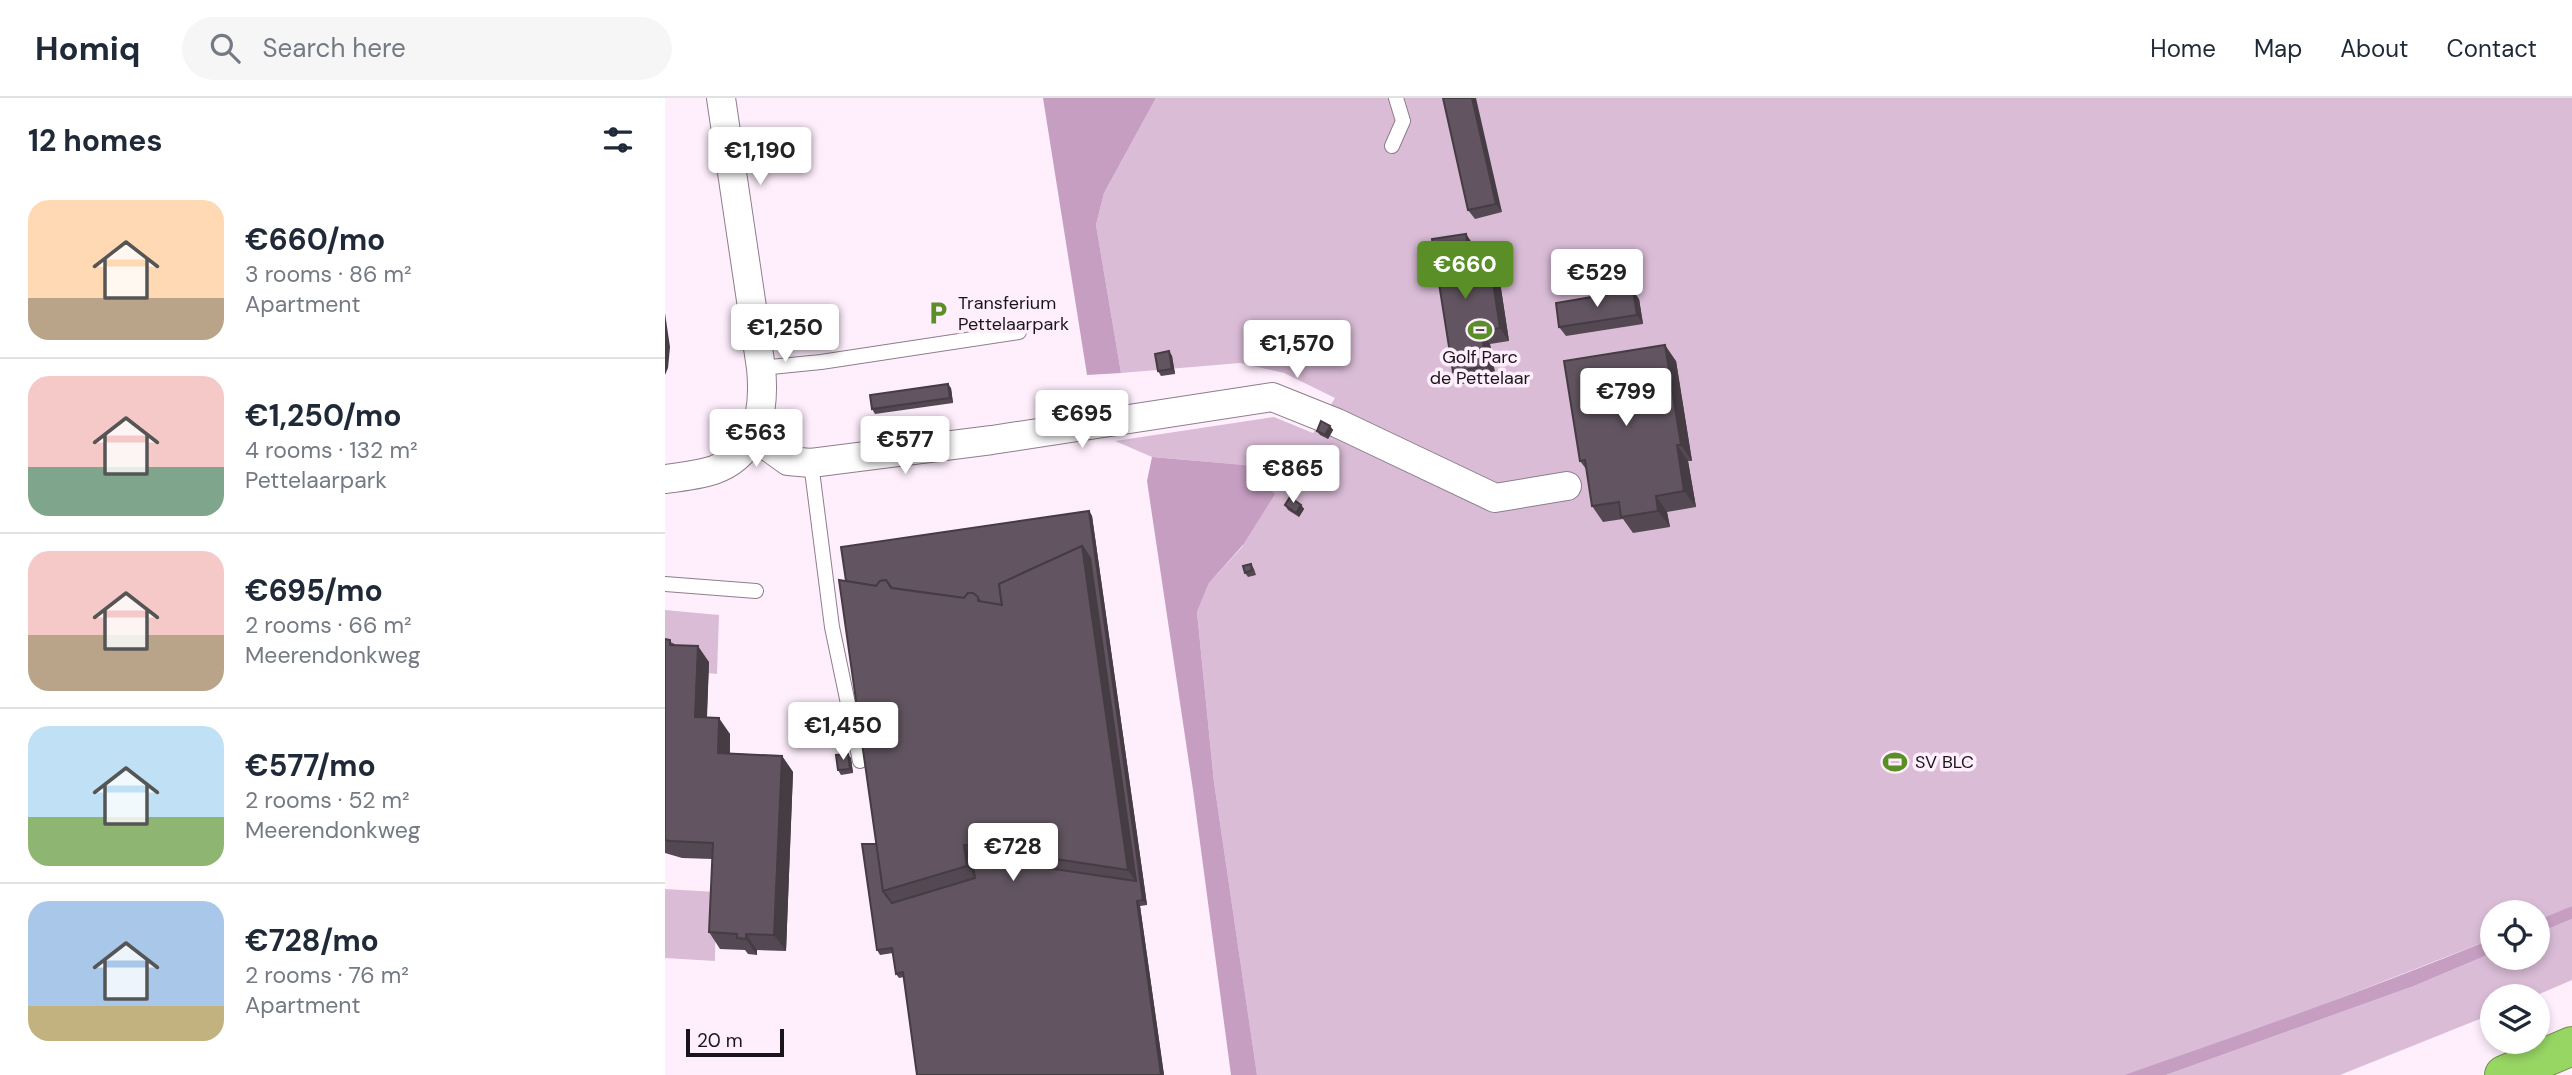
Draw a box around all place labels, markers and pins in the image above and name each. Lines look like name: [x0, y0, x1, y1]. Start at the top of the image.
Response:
pin: €1,190: [703, 127, 817, 187]
pin: €660: [1424, 242, 1506, 301]
pin: €529: [1556, 250, 1638, 309]
place label: Transferium Pettelaarpark: [958, 291, 1069, 336]
parking icon: Transferium Pettelaarpark: [924, 299, 952, 327]
pin: €1,250: [728, 304, 842, 364]
sports icon: Golf Parc de Pettelaar: [1466, 316, 1494, 344]
pin: €1,570: [1240, 320, 1354, 380]
place label: Golf Parc de Pettelaar: [1430, 345, 1531, 390]
pin: €799: [1585, 368, 1667, 428]
pin: €695: [1041, 390, 1123, 450]
pin: €563: [715, 410, 797, 469]
pin: €577: [864, 416, 946, 476]
pin: €865: [1252, 446, 1334, 505]
pin: €1,450: [786, 702, 900, 762]
sports icon: SV BLC: [1881, 748, 1909, 776]
place label: SV BLC: [1915, 750, 1974, 774]
pin: €728: [972, 824, 1054, 883]

